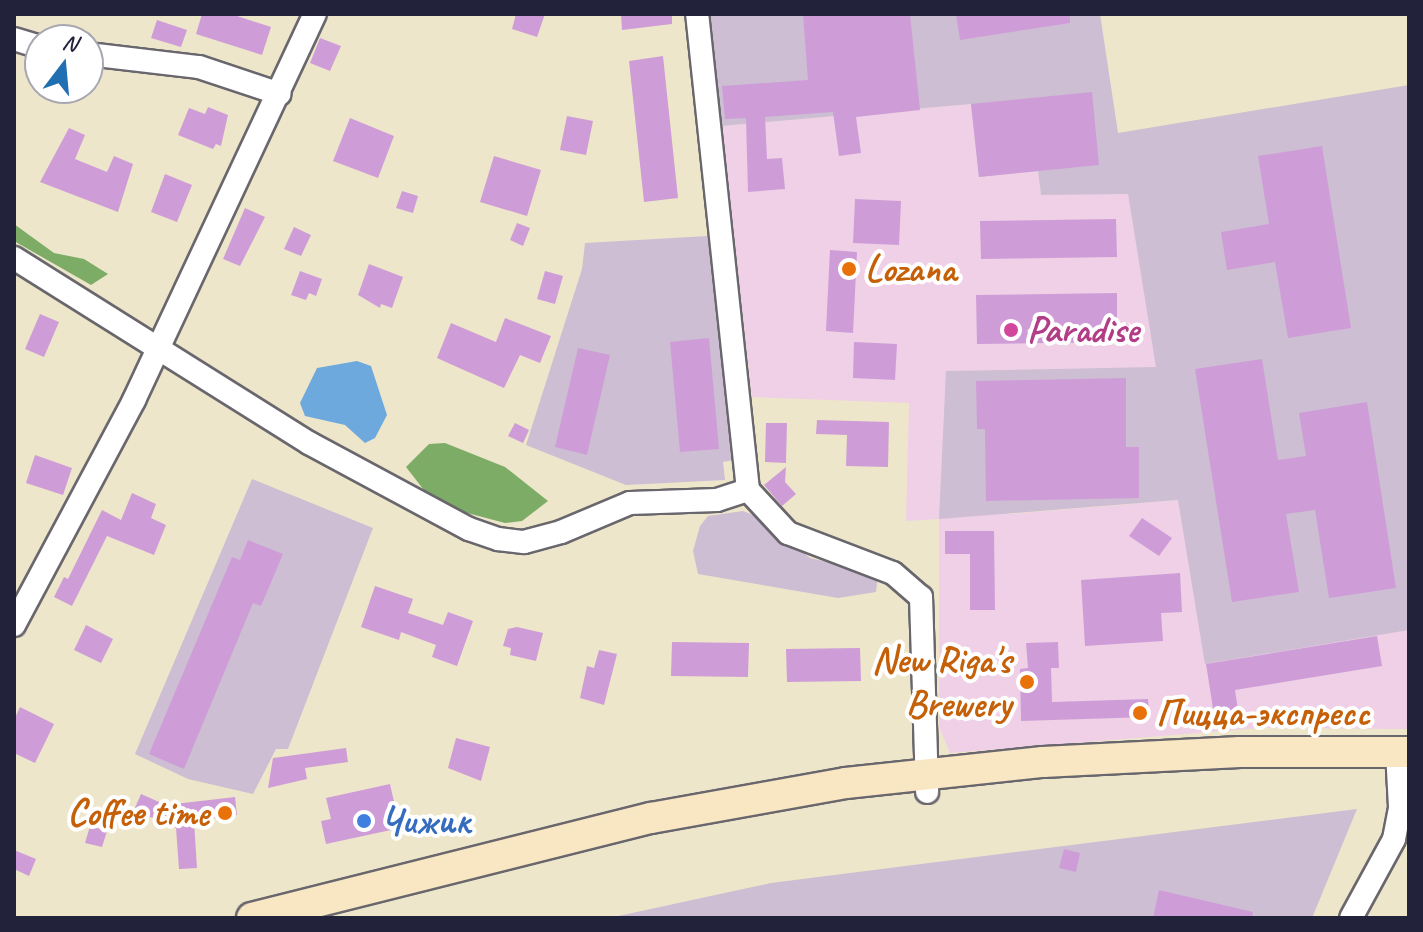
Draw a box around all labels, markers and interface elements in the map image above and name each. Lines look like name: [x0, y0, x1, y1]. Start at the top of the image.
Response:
north arrow: [24, 24, 104, 104]
text: N: [60, 28, 80, 58]
place label: Lozana: [865, 246, 956, 292]
marker: Lozana: [840, 260, 858, 278]
place label: Paradise: [1027, 307, 1138, 353]
marker: Paradise: [1002, 321, 1020, 339]
place label: New Riga's Brewery: [870, 637, 1011, 726]
marker: New Riga's Brewery: [1018, 673, 1036, 691]
place label: Пицца-экспресс: [1156, 690, 1370, 736]
marker: Пицца-экспресс: [1131, 704, 1149, 722]
place label: Coffee time: [67, 790, 209, 836]
place label: Чижик: [380, 798, 470, 844]
marker: Coffee time: [216, 804, 234, 822]
marker: Чижик: [355, 812, 373, 830]

